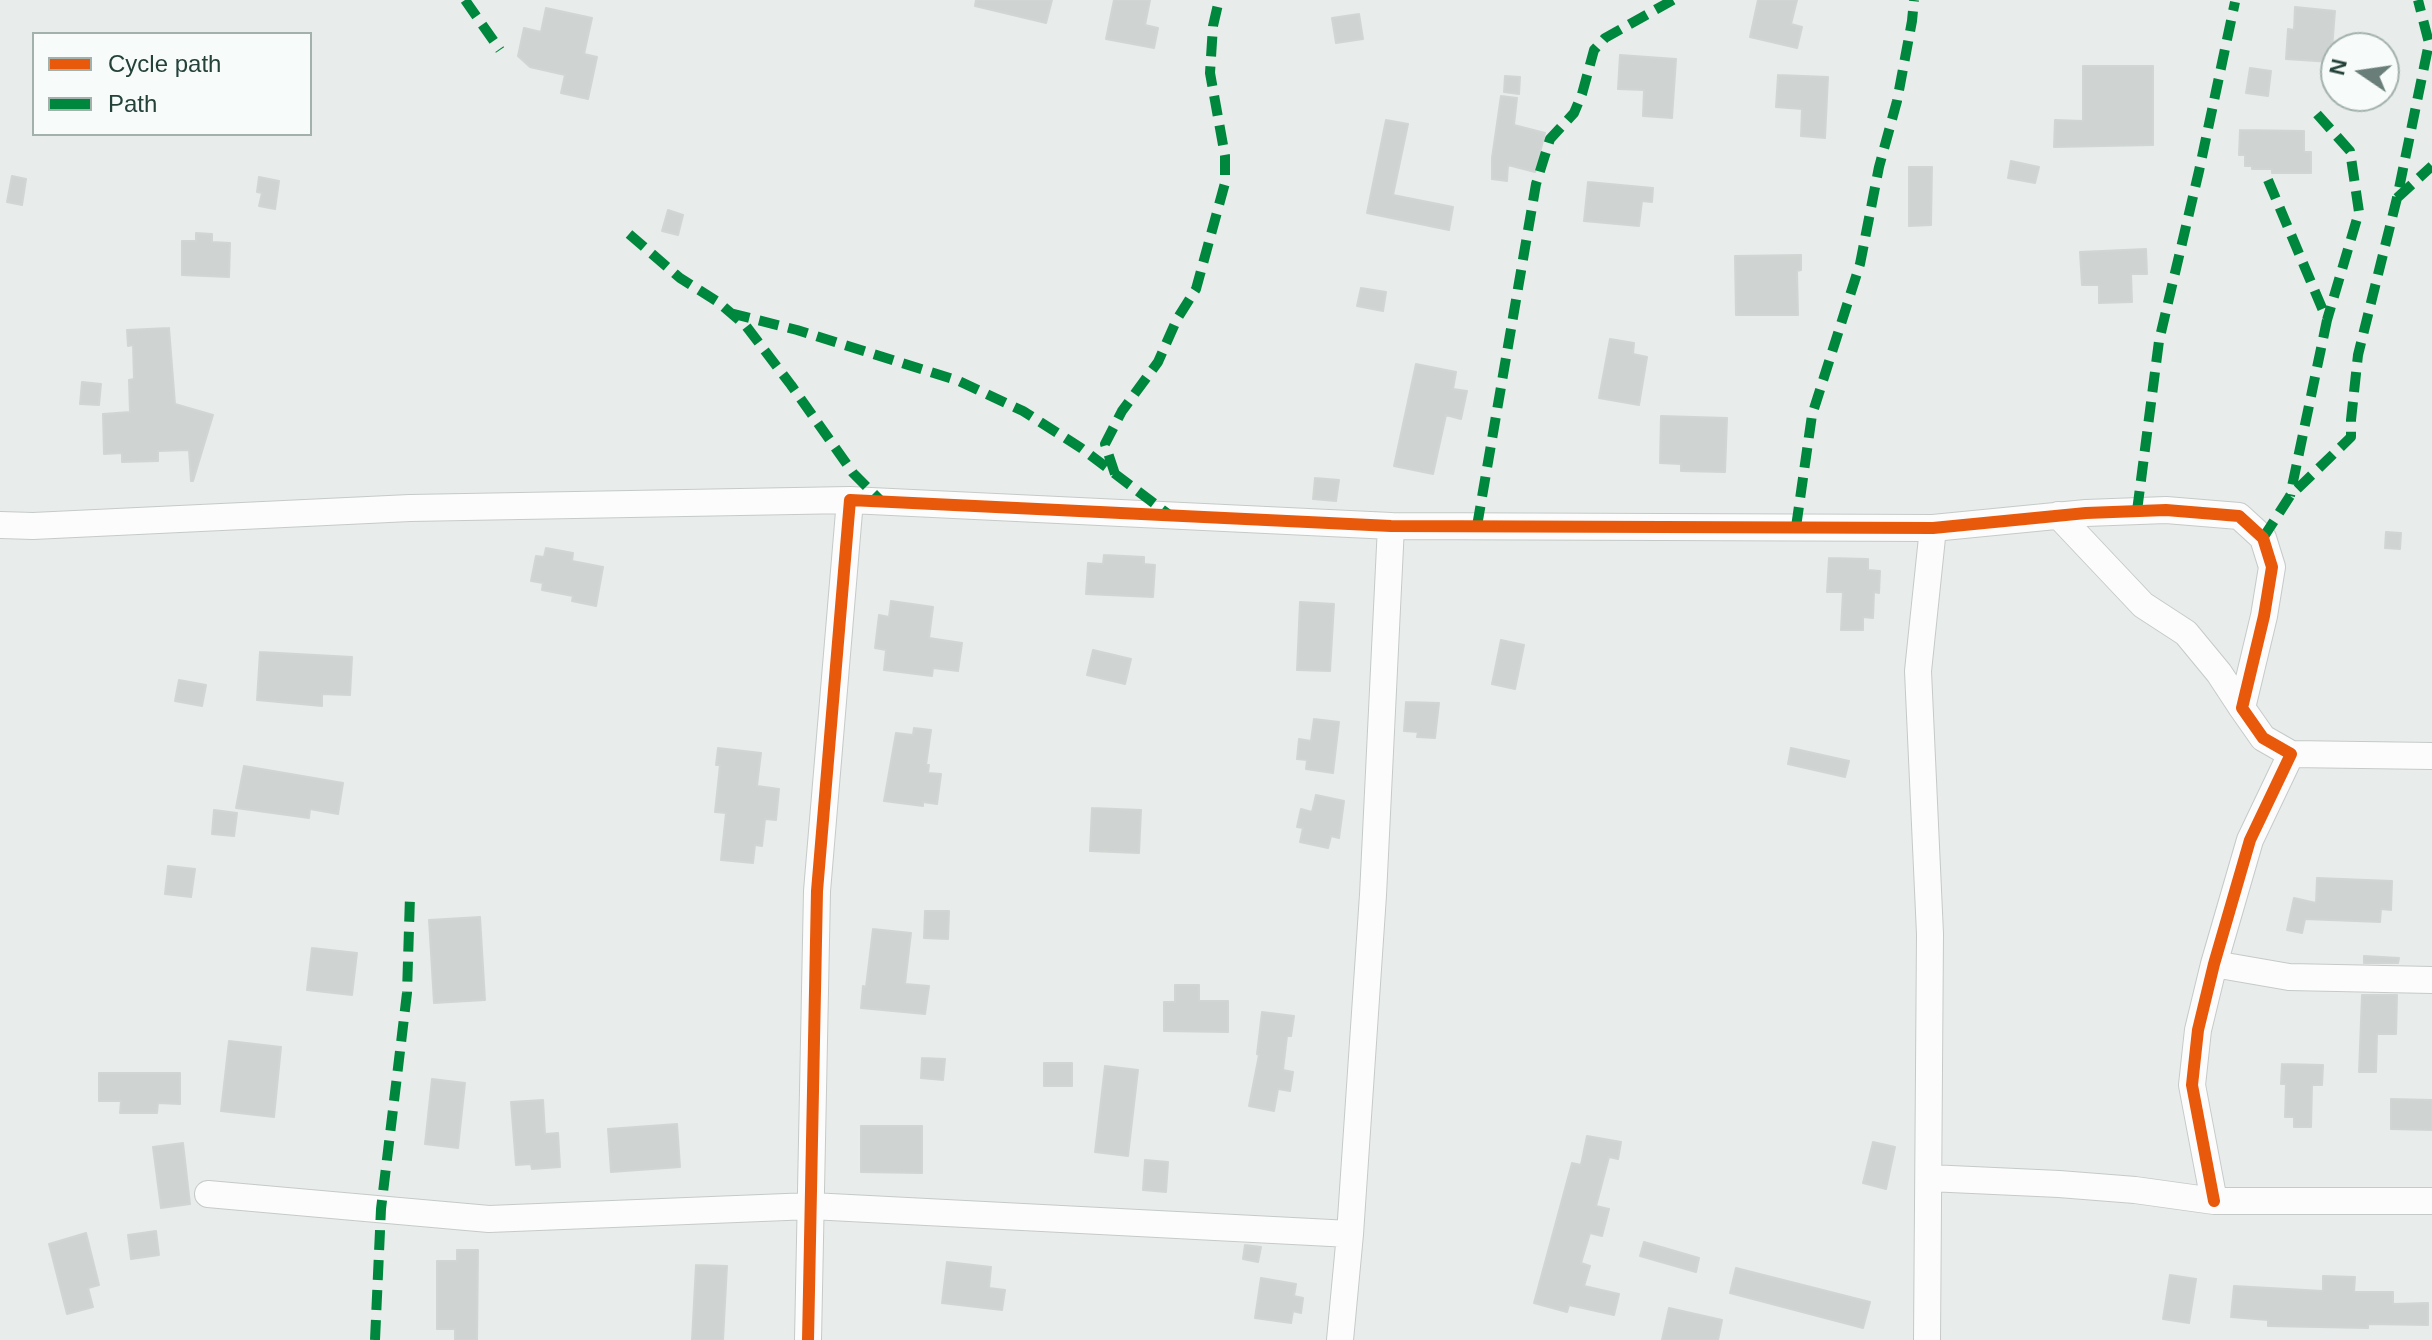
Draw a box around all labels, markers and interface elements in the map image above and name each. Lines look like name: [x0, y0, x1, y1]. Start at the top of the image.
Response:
legend: [32, 32, 312, 136]
north arrow: [2320, 32, 2400, 112]
text: Cycle path: [108, 50, 221, 77]
text: N: [2324, 56, 2352, 77]
text: Path: [108, 90, 157, 117]

